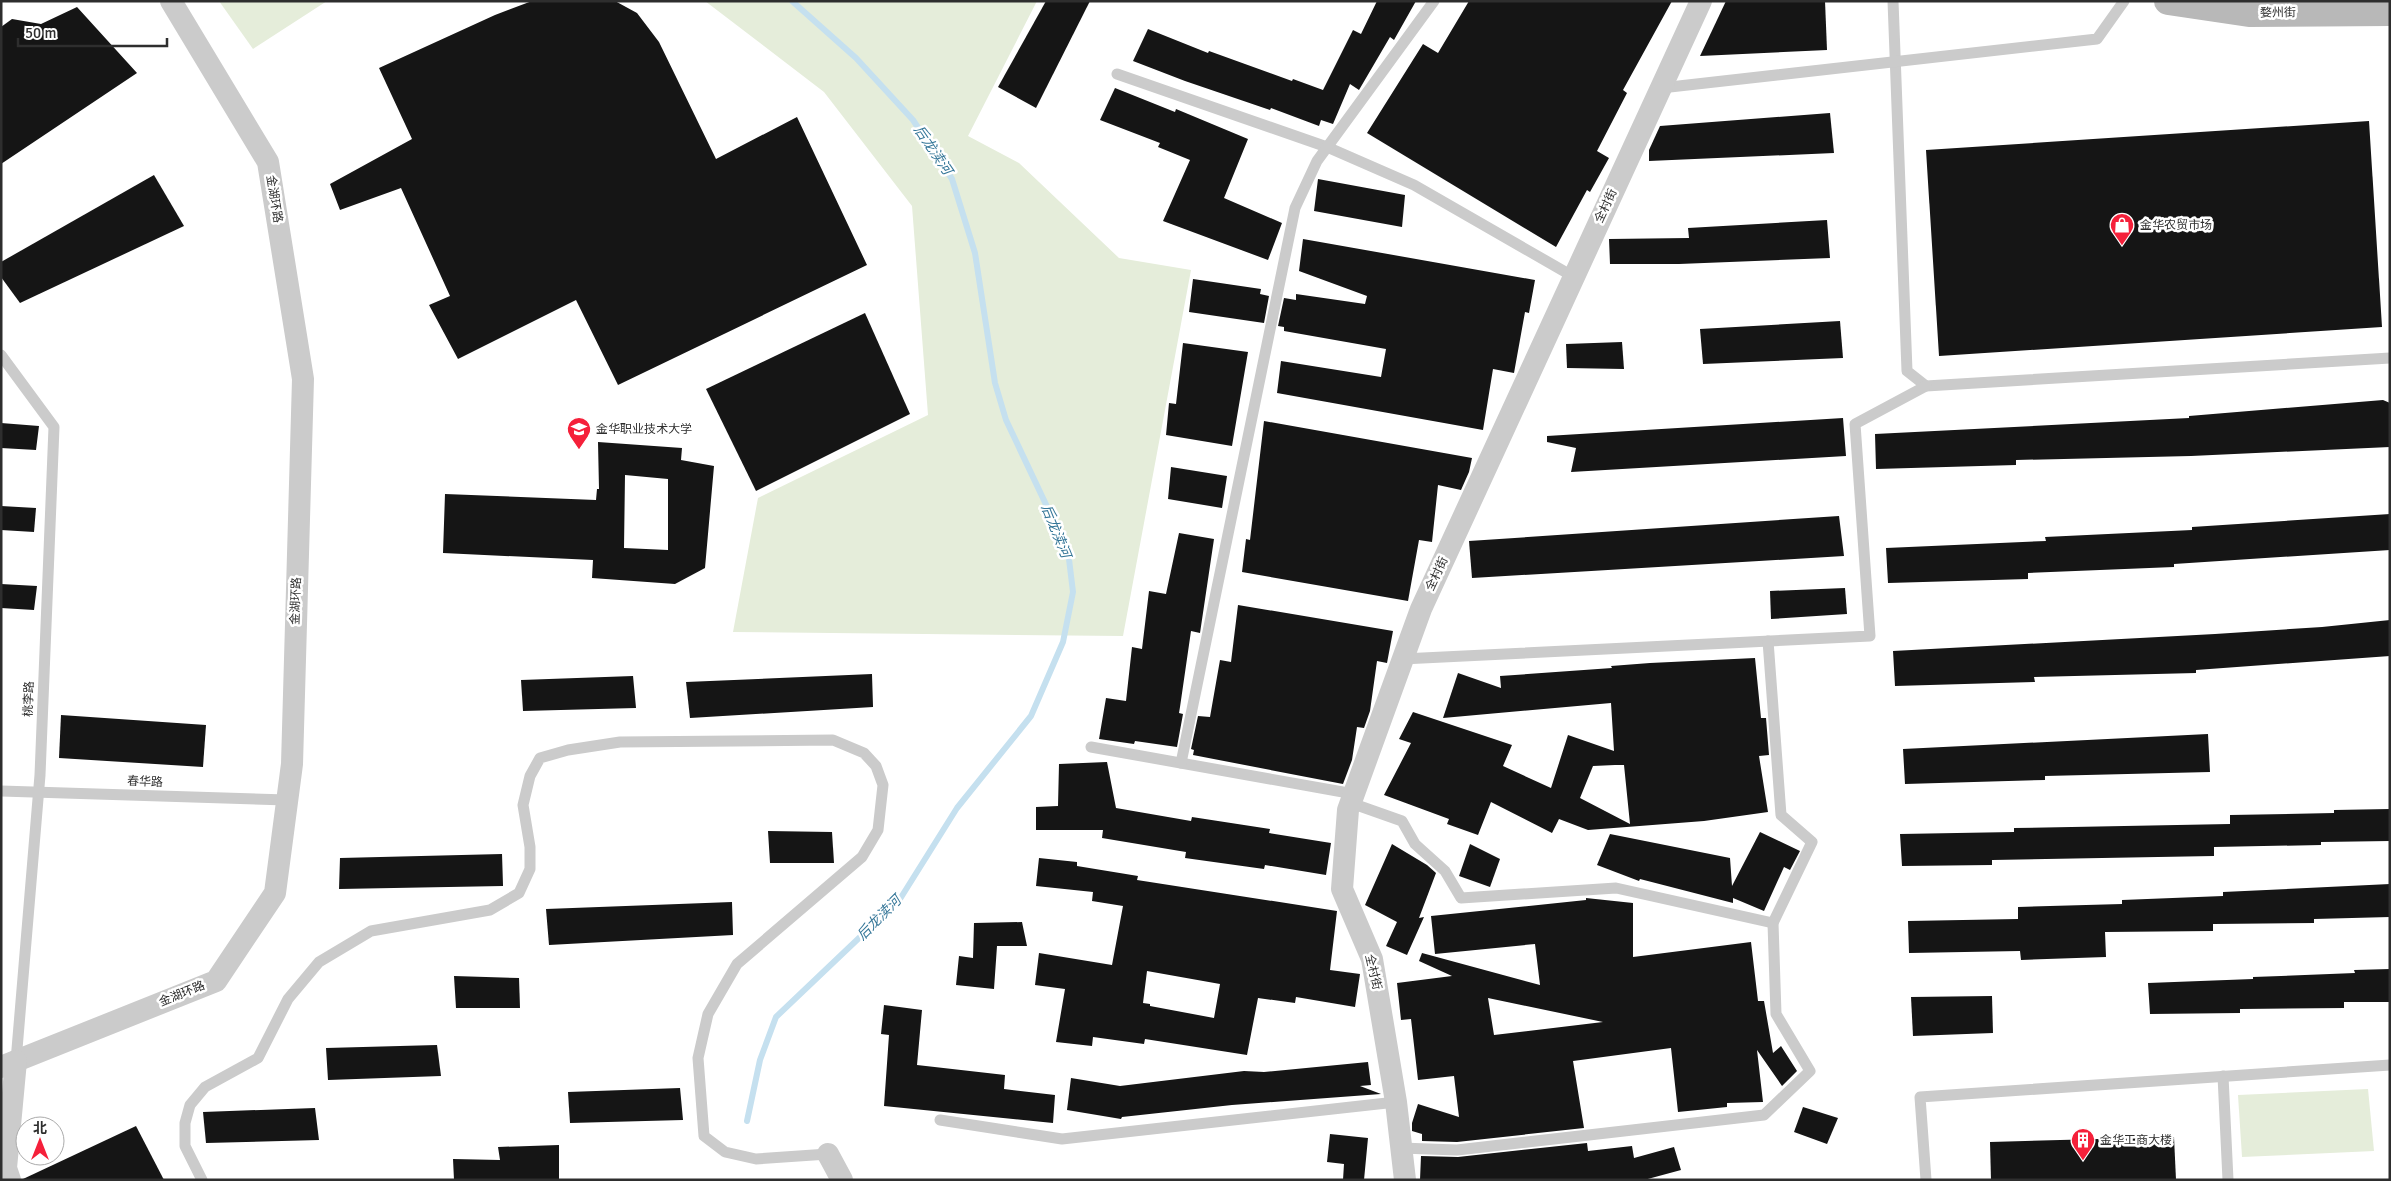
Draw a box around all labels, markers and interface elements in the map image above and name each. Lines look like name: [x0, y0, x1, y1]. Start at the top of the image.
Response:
street label: 婺州街: [2260, 5, 2296, 21]
scale bar: [18, 15, 166, 47]
text: 50 m: [25, 24, 56, 42]
water label: 后龙渎河: [910, 122, 957, 180]
street label: 金湖环路: [263, 174, 285, 224]
street label: 全村街: [1592, 187, 1620, 225]
shop icon: 金华农贸市场: [2109, 212, 2135, 246]
place label: 金华农贸市场: [2140, 218, 2212, 233]
school or university icon: 金华职业技术大学: [566, 416, 592, 450]
place label: 金华职业技术大学: [596, 422, 692, 437]
water label: 后龙渎河: [1038, 502, 1075, 563]
street label: 全村街: [1423, 555, 1451, 593]
street label: 金湖环路: [288, 577, 304, 625]
street label: 桃李路: [21, 681, 37, 717]
street label: 春华路: [127, 774, 163, 790]
water label: 后龙渎河: [853, 890, 907, 944]
street label: 全村街: [1362, 953, 1384, 991]
street label: 金湖环路: [157, 978, 207, 1010]
north arrow: [15, 1116, 65, 1166]
text: 北: [33, 1120, 47, 1137]
building icon: 金华工商大楼: [2070, 1127, 2096, 1161]
place label: 金华工商大楼: [2100, 1133, 2172, 1148]

